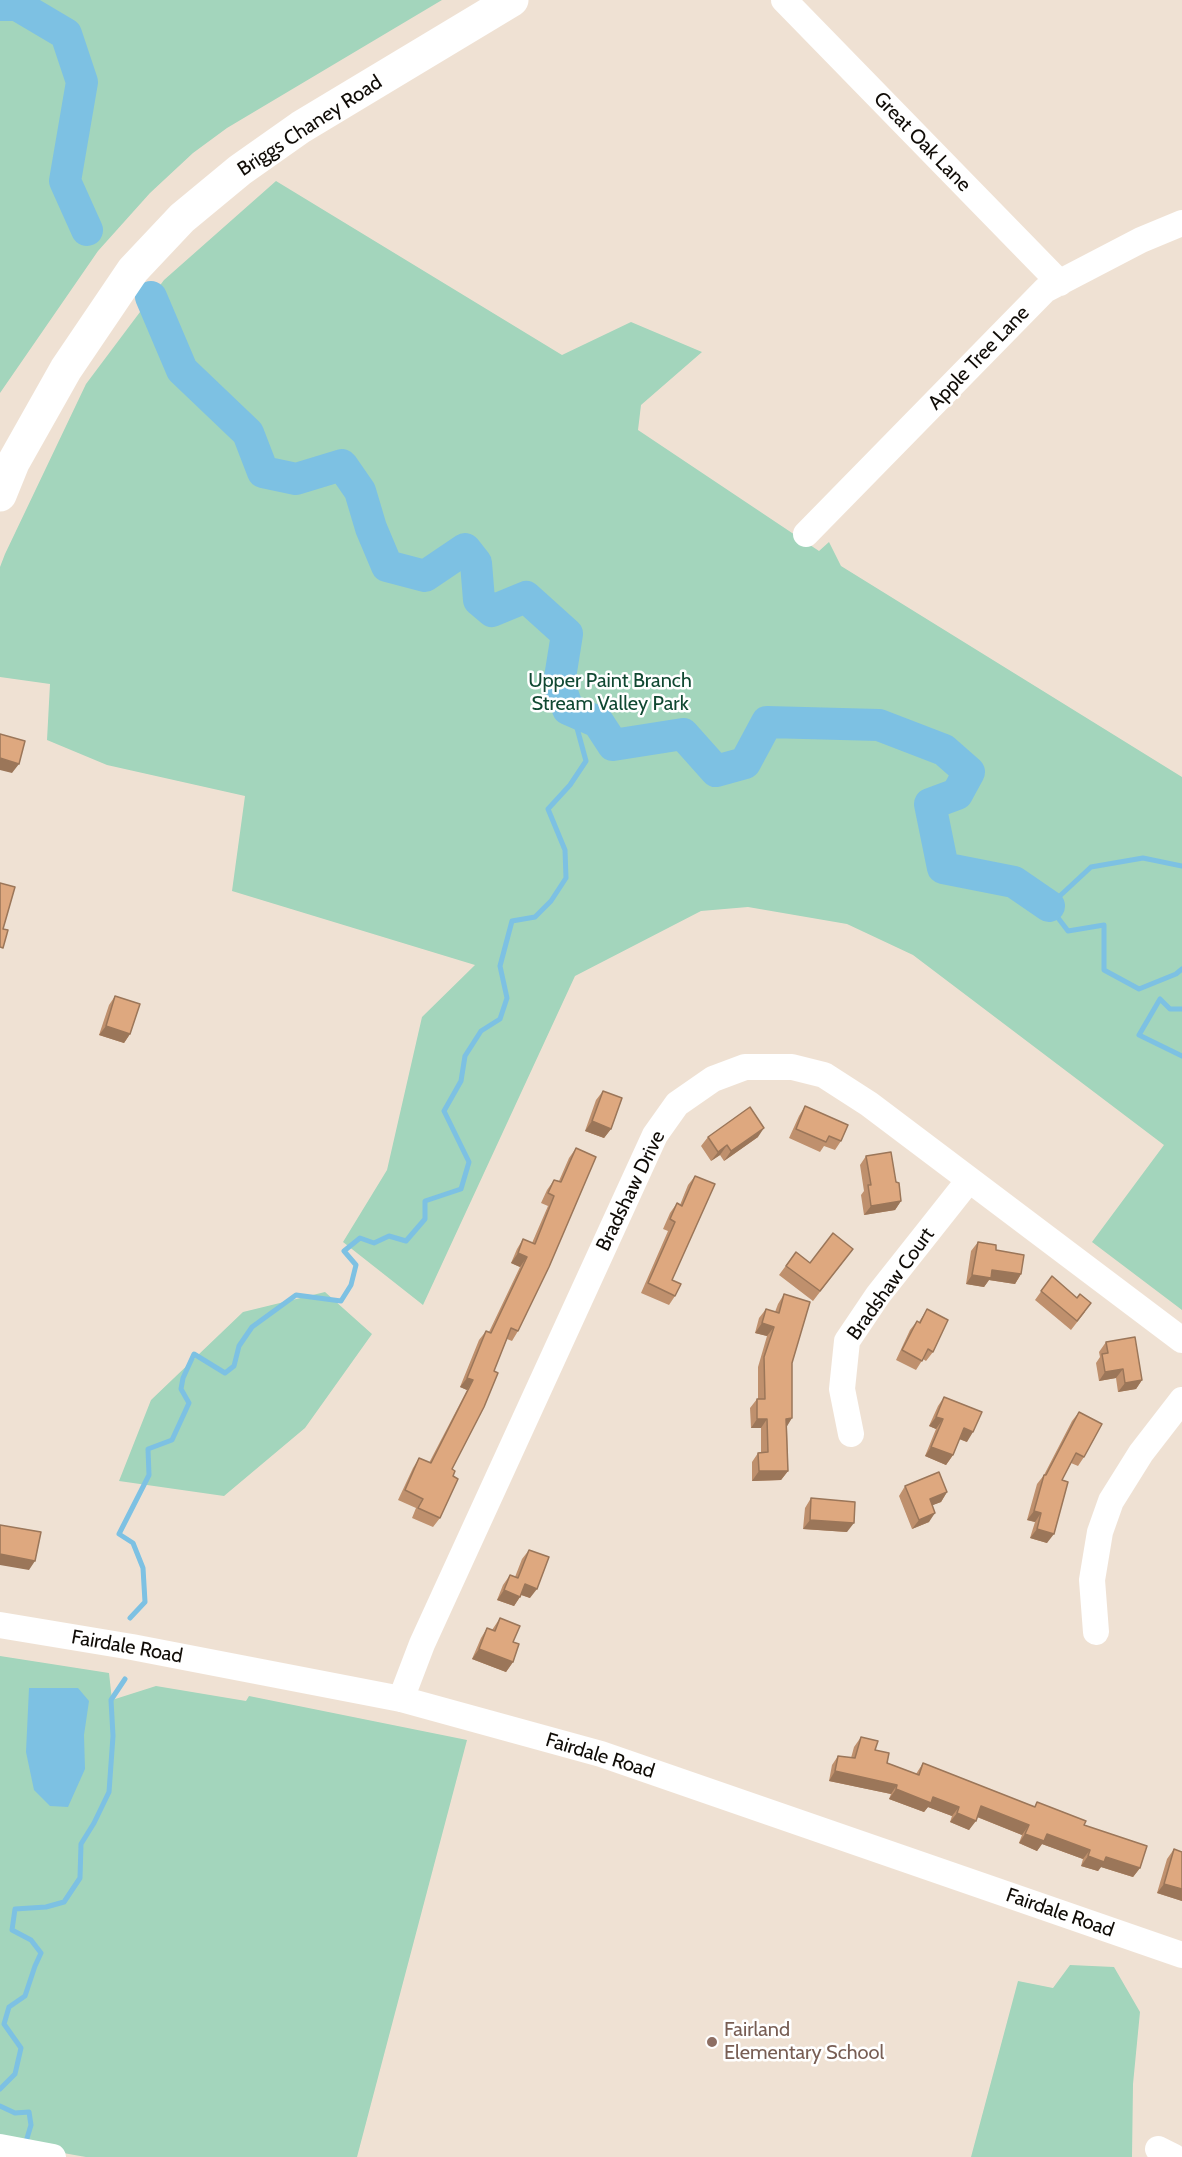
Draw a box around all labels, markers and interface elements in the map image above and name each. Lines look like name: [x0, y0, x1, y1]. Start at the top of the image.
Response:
street label: Briggs Chaney Road: [233, 70, 387, 182]
street label: Great Oak Lane: [868, 87, 976, 197]
street label: Apple Tree Lane: [923, 301, 1035, 415]
park label: Upper Paint Branch Stream Valley Park: [528, 669, 692, 716]
street label: Bradshaw Drive: [591, 1127, 671, 1255]
street label: Bradshaw Court: [842, 1223, 940, 1345]
street label: Fairdale Road: [69, 1625, 185, 1669]
street label: Fairdale Road: [543, 1728, 657, 1784]
street label: Fairdale Road: [1003, 1883, 1117, 1943]
place label: Fairland Elementary School: [724, 2018, 884, 2065]
marker: Fairland Elementary School: [705, 2035, 719, 2049]

